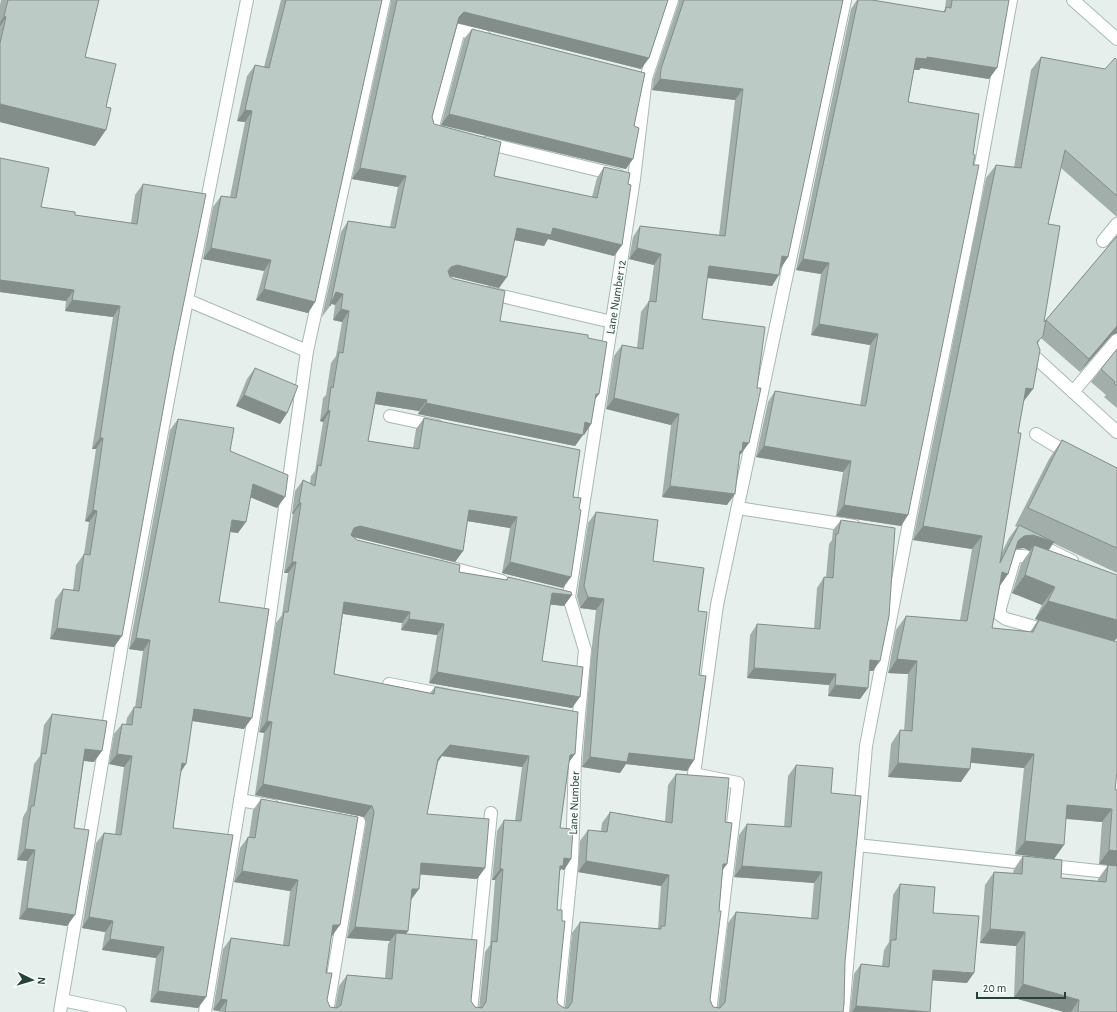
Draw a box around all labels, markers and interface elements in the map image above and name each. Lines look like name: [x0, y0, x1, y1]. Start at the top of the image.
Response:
street label: Lane Number 12: [604, 259, 628, 335]
street label: Lane Number: [567, 771, 581, 835]
north arrow: [12, 960, 52, 1000]
scale bar: [977, 974, 1065, 1000]
text: N: [36, 977, 47, 985]
text: 20 m: [983, 982, 1006, 994]

